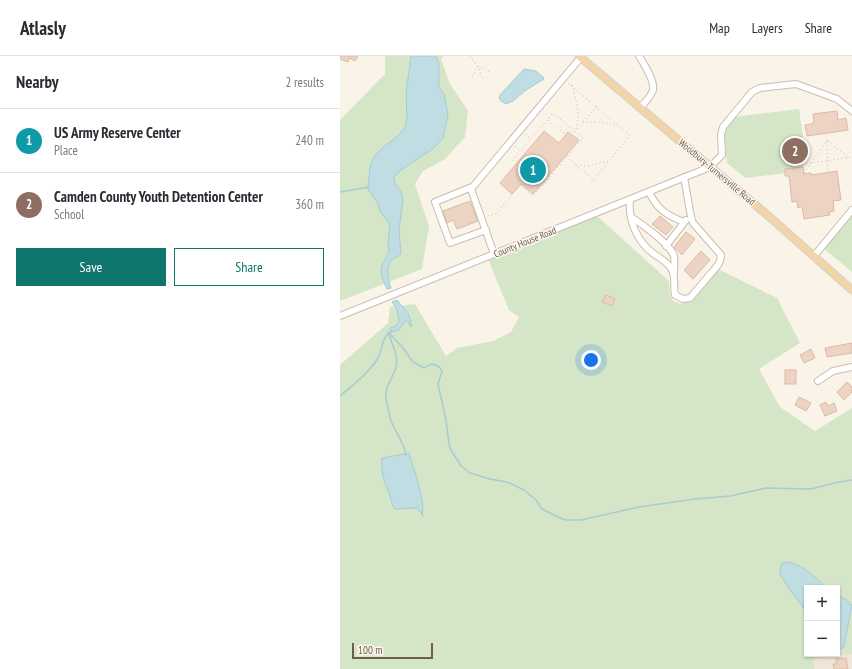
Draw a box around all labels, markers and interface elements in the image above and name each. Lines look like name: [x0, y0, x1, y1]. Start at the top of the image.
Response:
text: Atlasly: [20, 16, 66, 40]
text: Map: [709, 19, 730, 37]
text: Layers: [752, 19, 783, 37]
text: Share: [805, 19, 832, 37]
text: Nearby: [16, 71, 59, 93]
text: 2 results: [285, 74, 324, 91]
text: US Army Reserve Center: [54, 123, 181, 142]
text: 1: [26, 132, 32, 149]
text: 240 m: [295, 132, 324, 149]
street label: Woodbury-Turnersville Road: [676, 136, 758, 208]
pin: 2: [782, 136, 808, 166]
text: Place: [54, 142, 78, 159]
pin: 1: [520, 155, 546, 185]
text: Camden County Youth Detention Center: [54, 187, 263, 206]
text: 2: [26, 196, 32, 213]
text: 360 m: [295, 196, 324, 213]
text: School: [54, 206, 84, 223]
street label: County House Road: [492, 224, 558, 260]
button: Save: [16, 248, 166, 286]
button: Share: [174, 248, 324, 286]
your location: [581, 350, 601, 370]
map controls: [804, 585, 840, 657]
button: +: [804, 585, 840, 621]
button: −: [804, 621, 840, 657]
scale bar: [352, 641, 433, 660]
text: 100 m: [358, 643, 382, 657]

